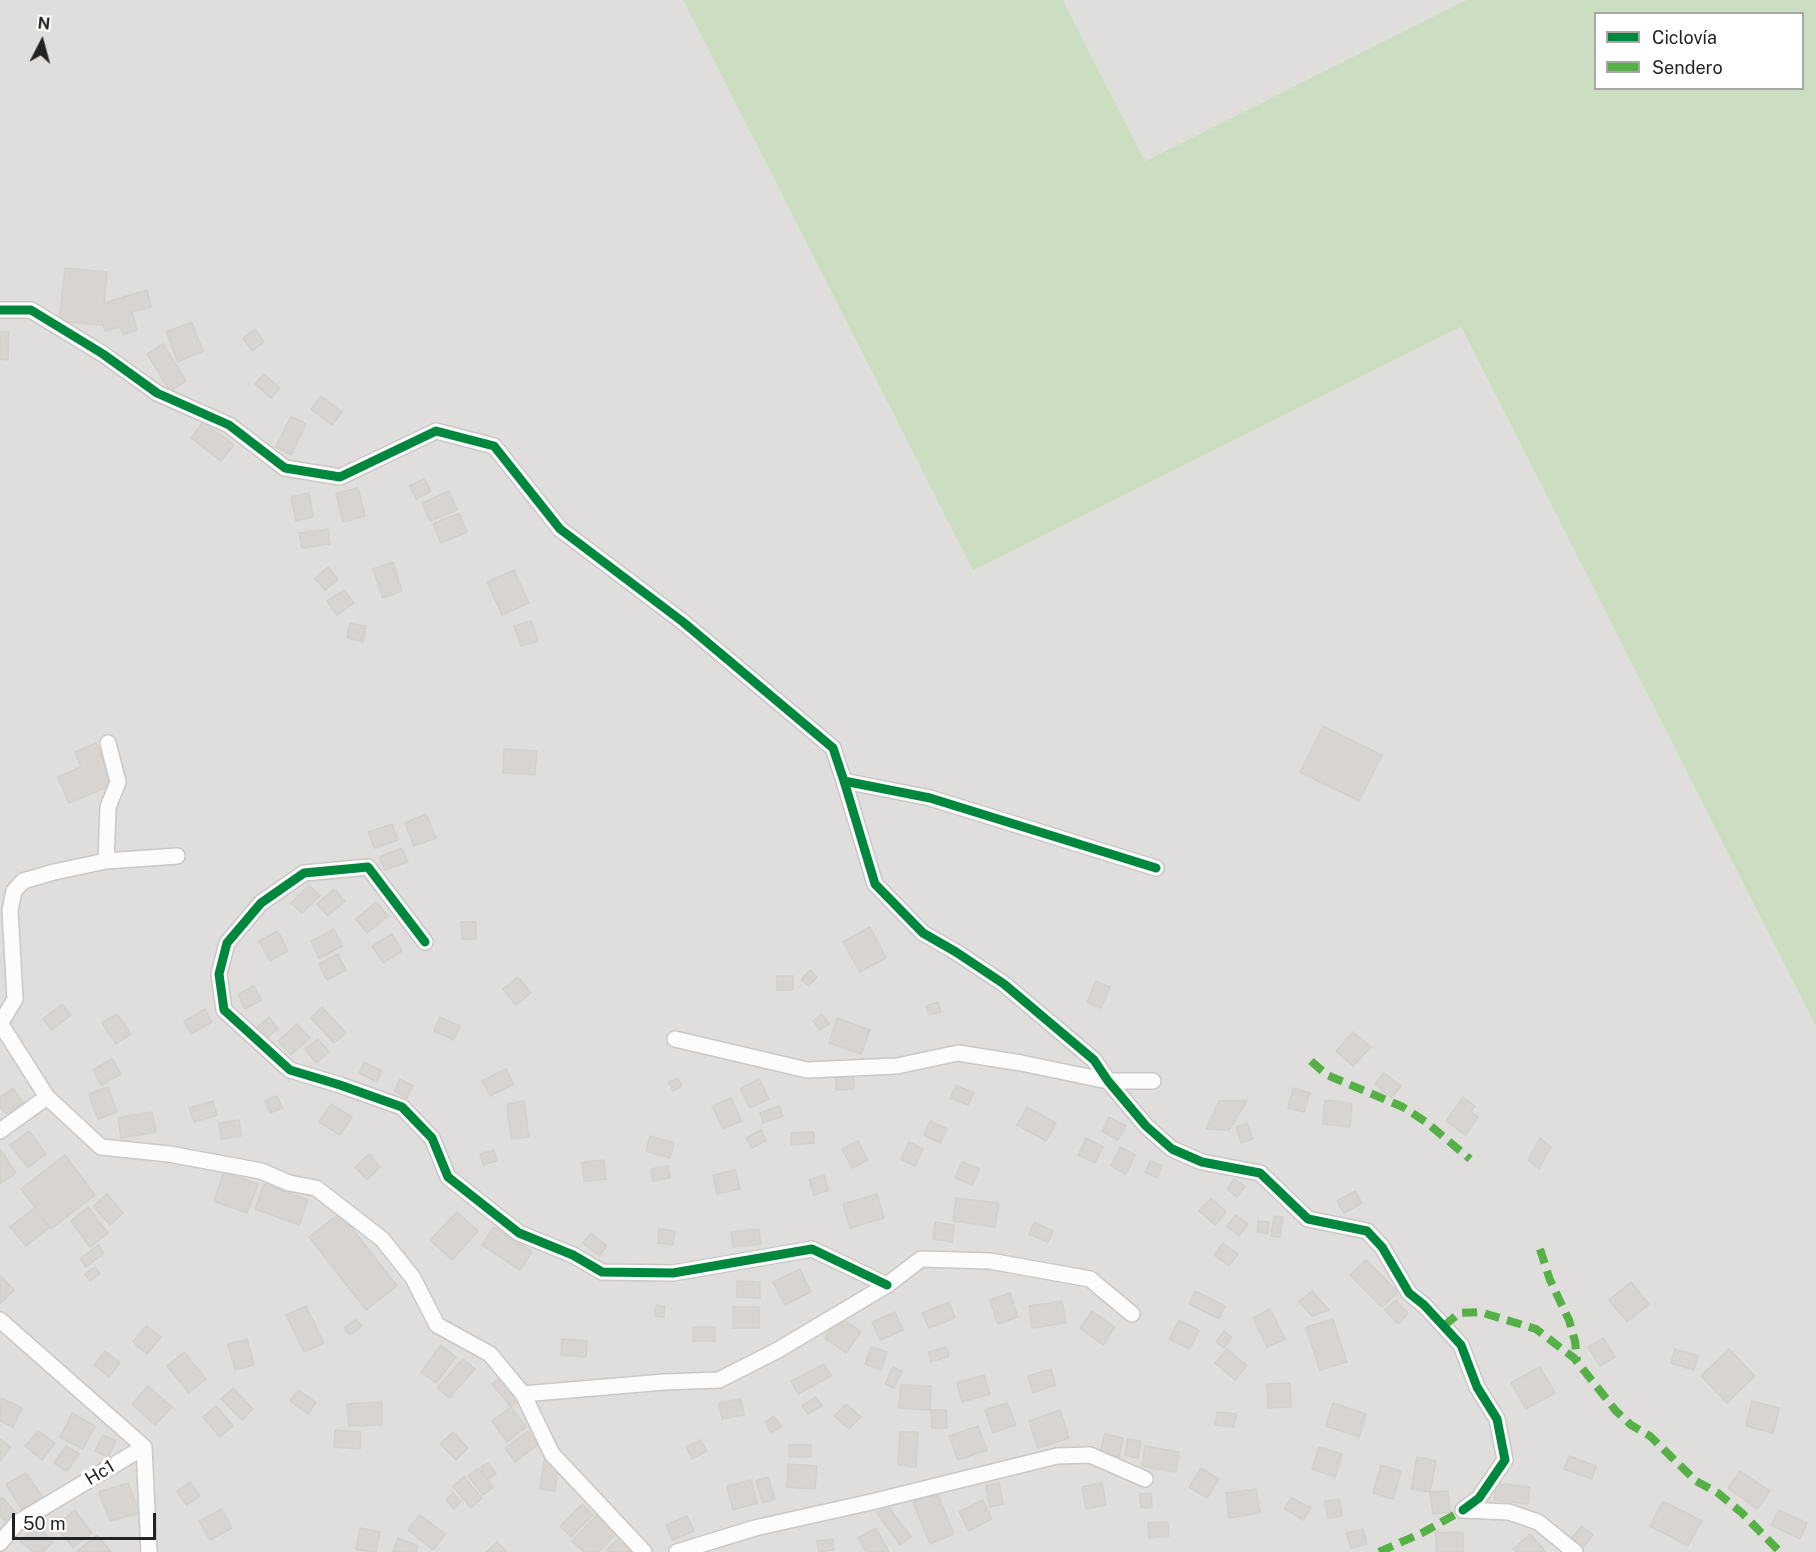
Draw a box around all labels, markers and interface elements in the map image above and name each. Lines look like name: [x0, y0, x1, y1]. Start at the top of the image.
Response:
north arrow: [12, 12, 72, 72]
legend: [1594, 12, 1804, 90]
text: N: [37, 13, 51, 34]
text: Ciclovía: [1652, 27, 1717, 48]
text: Sendero: [1652, 57, 1723, 78]
street label: Hc1: [81, 1456, 119, 1490]
scale bar: [15, 1501, 159, 1539]
text: 50 m: [23, 1513, 66, 1534]

